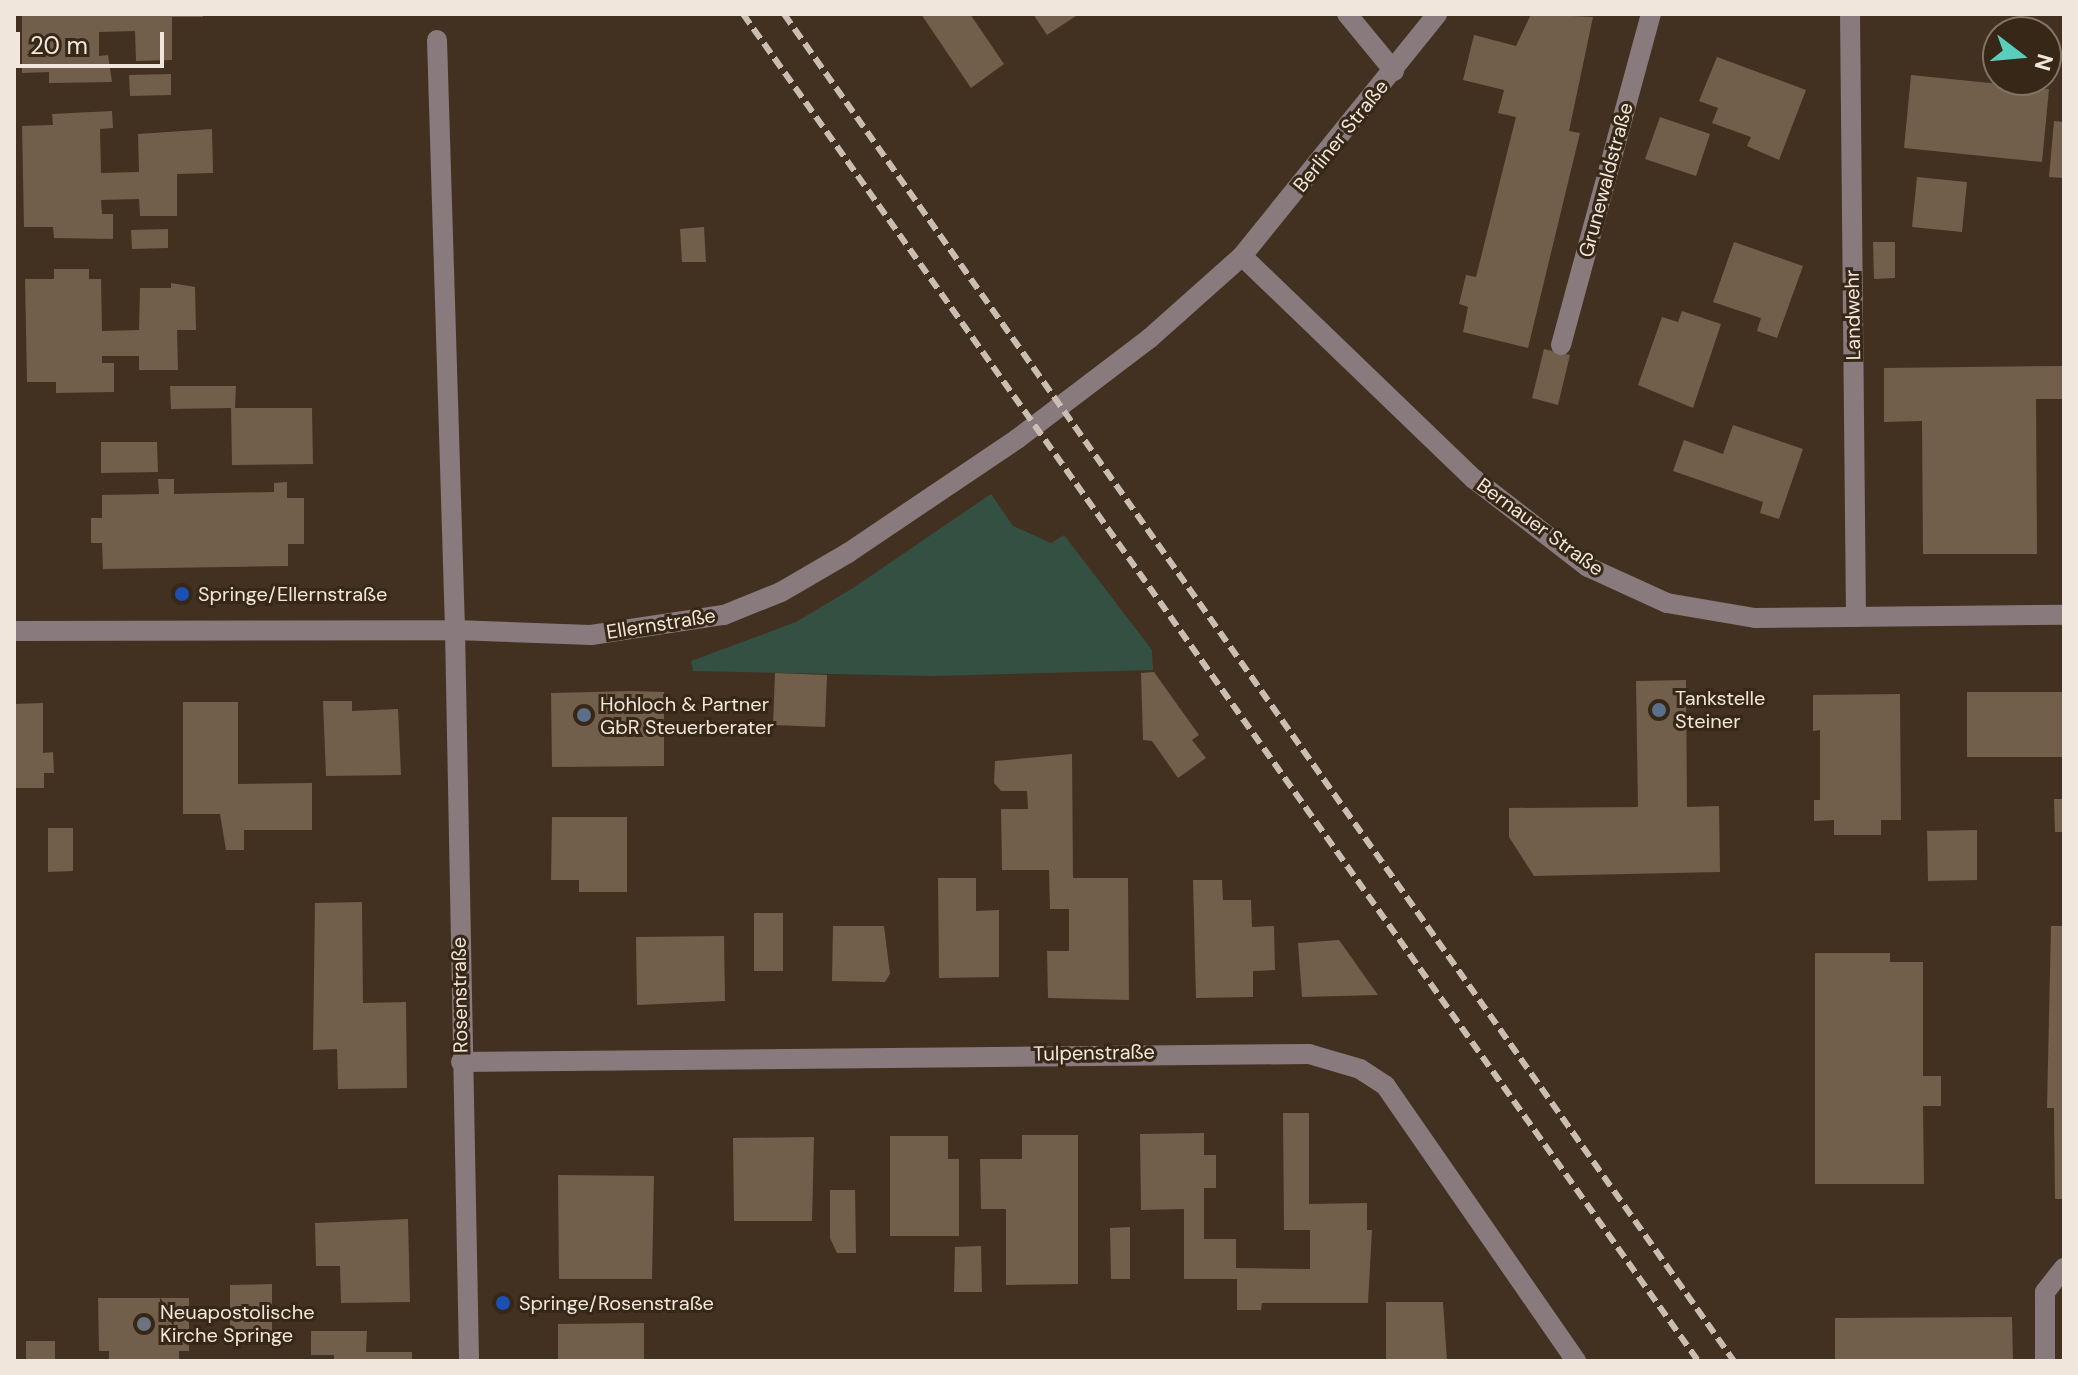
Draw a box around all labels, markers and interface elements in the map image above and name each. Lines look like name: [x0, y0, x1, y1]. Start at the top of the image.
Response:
scale bar: [20, 16, 168, 66]
north arrow: [1982, 16, 2062, 96]
text: 20 m: [30, 30, 88, 61]
text: N: [2027, 50, 2060, 74]
street label: Berliner Straße: [1288, 75, 1394, 197]
street label: Grunewaldstraße: [1574, 100, 1638, 260]
street label: Landwehr: [1840, 270, 1866, 360]
street label: Bernauer Straße: [1472, 473, 1608, 581]
place label: Springe/Ellernstraße: [198, 582, 387, 606]
marker: Springe/Ellernstraße: [173, 585, 191, 603]
street label: Ellernstraße: [605, 604, 717, 644]
place label: Tankstelle Steiner: [1675, 686, 1765, 733]
place label: Hohloch & Partner GbR Steuerberater: [600, 692, 774, 739]
marker: Tankstelle Steiner: [1650, 701, 1668, 719]
marker: Hohloch & Partner GbR Steuerberater: [575, 706, 593, 724]
street label: Rosenstraße: [447, 937, 473, 1053]
street label: Tulpenstraße: [1033, 1040, 1155, 1066]
place label: Springe/Rosenstraße: [519, 1291, 714, 1315]
marker: Springe/Rosenstraße: [494, 1294, 512, 1312]
place label: Neuapostolische Kirche Springe: [160, 1300, 315, 1347]
marker: Neuapostolische Kirche Springe: [135, 1315, 153, 1333]

